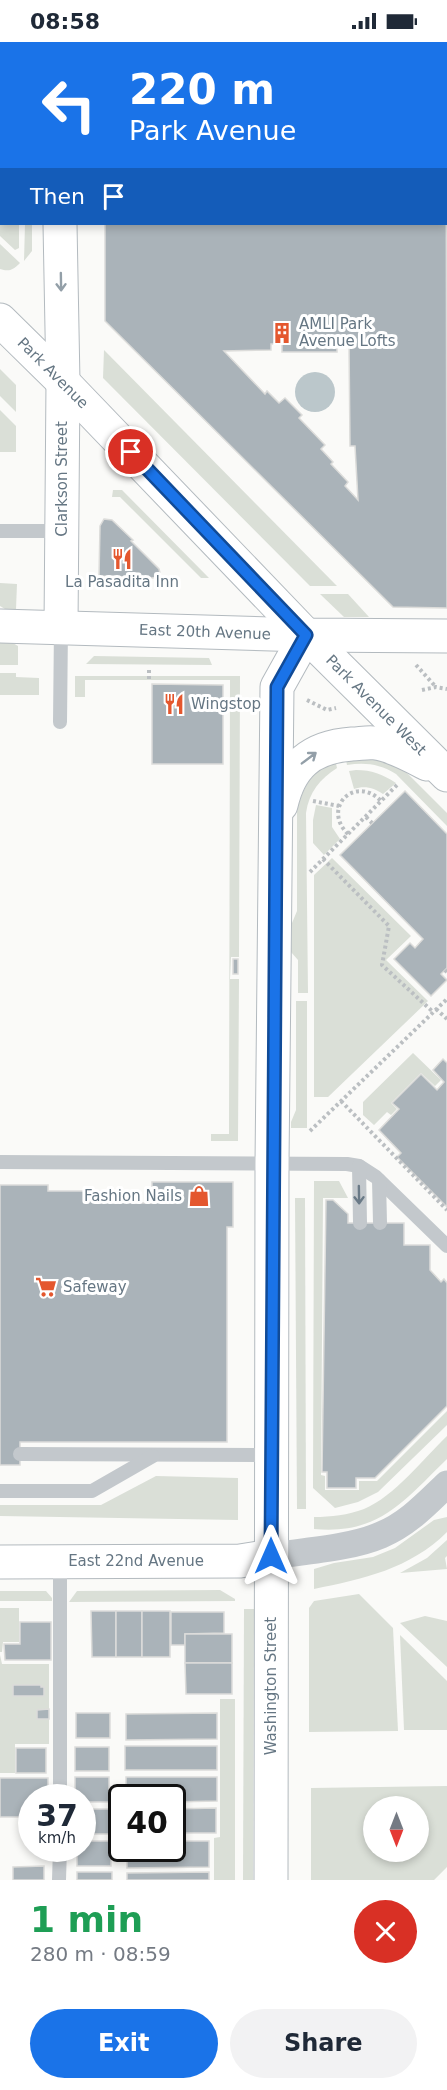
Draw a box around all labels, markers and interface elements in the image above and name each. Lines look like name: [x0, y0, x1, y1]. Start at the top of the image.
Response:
text: 08:58: [30, 9, 100, 34]
text: 220 m: [129, 65, 275, 114]
icon: left: [30, 66, 108, 144]
text: Park Avenue: [129, 115, 296, 146]
icon: arrive: [97, 180, 130, 213]
text: Then: [30, 184, 85, 209]
one-way arrow: [55, 271, 67, 291]
place label: AMLI Park Avenue Lofts: [299, 315, 396, 350]
building icon: AMLI Park Avenue Lofts: [270, 321, 294, 345]
street label: Park Avenue: [14, 334, 92, 412]
street label: Clarkson Street: [53, 421, 71, 537]
pin: [105, 426, 156, 477]
icon: arrive: [114, 435, 147, 468]
restaurant icon: La Pasadita Inn: [110, 547, 134, 571]
place label: La Pasadita Inn: [65, 573, 179, 591]
street label: East 20th Avenue: [139, 621, 271, 643]
street label: Park Avenue West: [322, 651, 430, 759]
restaurant icon: Wingstop: [162, 692, 186, 716]
place label: Wingstop: [191, 695, 261, 713]
one-way arrow: [300, 752, 316, 764]
shop icon: Fashion Nails: [187, 1184, 211, 1208]
one-way arrow: [353, 1184, 365, 1204]
place label: Fashion Nails: [84, 1187, 182, 1205]
supermarket icon: Safeway: [34, 1275, 58, 1299]
place label: Safeway: [63, 1278, 127, 1296]
position arrow: [239, 1524, 303, 1588]
street label: East 22nd Avenue: [68, 1552, 204, 1570]
street label: Washington Street: [262, 1617, 280, 1755]
speed limit sign: 40: [108, 1784, 186, 1862]
north arrow: [363, 1796, 429, 1862]
map controls: [363, 1796, 429, 1862]
text: 37: [36, 1798, 78, 1833]
text: km/h: [38, 1829, 76, 1847]
text: 1 min: [30, 1899, 143, 1940]
button: close: [354, 1900, 417, 1963]
text: 280 m · 08:59: [30, 1942, 171, 1966]
button: Exit: [30, 2009, 218, 2078]
button: Share: [230, 2009, 417, 2078]

